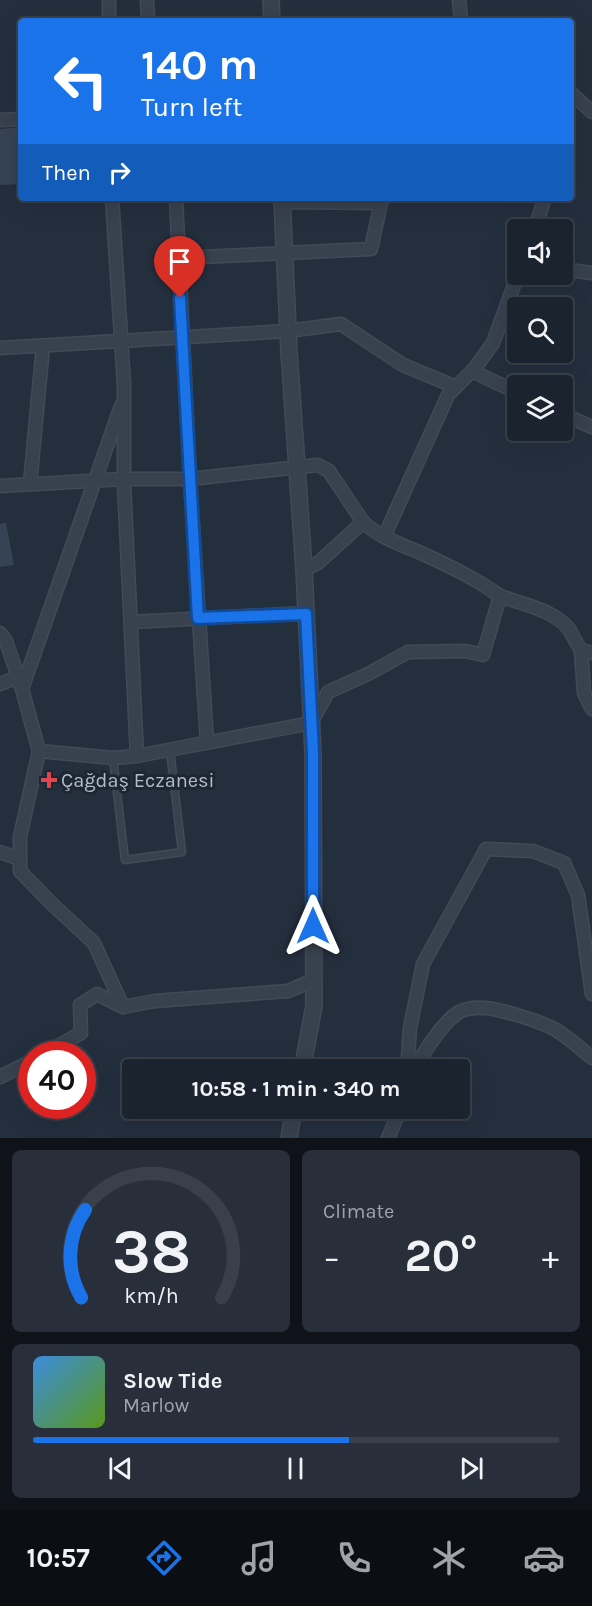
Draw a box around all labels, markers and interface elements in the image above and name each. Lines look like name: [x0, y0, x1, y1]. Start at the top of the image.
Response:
text: 140 m: [141, 40, 258, 90]
icon: left: [42, 42, 120, 120]
text: Turn left: [141, 91, 242, 123]
icon: right: [103, 156, 136, 189]
text: Then: [42, 160, 91, 186]
map controls: [507, 219, 573, 441]
button: sound: [507, 219, 573, 285]
pin: [154, 236, 205, 298]
icon: arrive: [163, 245, 196, 278]
button: search: [507, 297, 573, 363]
button: layers: [507, 375, 573, 441]
place label: Çağdaş Eczanesi: [61, 769, 215, 792]
marker: Çağdaş Eczanesi: [42, 773, 56, 787]
position arrow: [281, 894, 345, 958]
speed limit sign: 40: [18, 1041, 96, 1119]
text: 10:58 · 1 min · 340 m: [192, 1076, 400, 1102]
text: Climate: [323, 1200, 394, 1223]
text: 38: [111, 1215, 191, 1288]
text: 20°: [404, 1230, 478, 1282]
text: −: [323, 1238, 340, 1276]
text: +: [542, 1238, 559, 1276]
text: km/h: [124, 1283, 178, 1308]
text: Slow Tide: [123, 1368, 223, 1394]
text: Marlow: [123, 1394, 189, 1417]
icon: previous: [104, 1452, 137, 1485]
icon: pause: [279, 1452, 312, 1485]
icon: next: [455, 1452, 488, 1485]
icon: directions: [143, 1537, 185, 1579]
icon: music: [238, 1537, 280, 1579]
icon: phone: [333, 1537, 375, 1579]
icon: climate: [428, 1537, 470, 1579]
icon: car: [523, 1537, 565, 1579]
text: 10:57: [27, 1542, 90, 1574]

